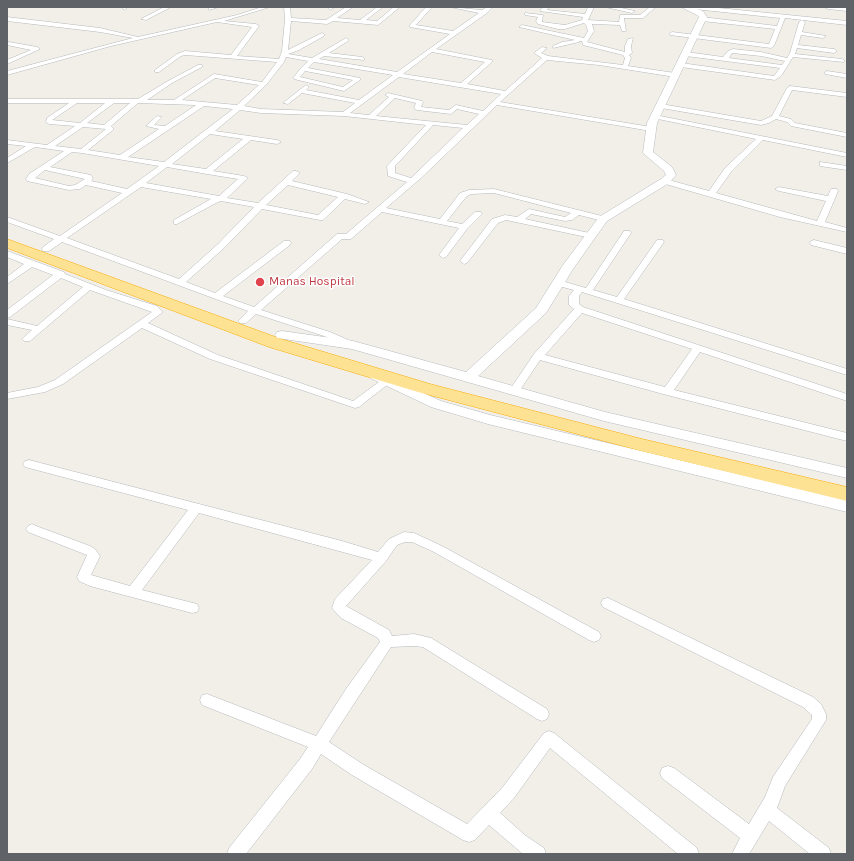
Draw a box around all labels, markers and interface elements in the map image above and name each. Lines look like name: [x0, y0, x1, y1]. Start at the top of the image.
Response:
place label: Manas Hospital: [269, 275, 355, 289]
marker: Manas Hospital: [254, 276, 266, 288]

